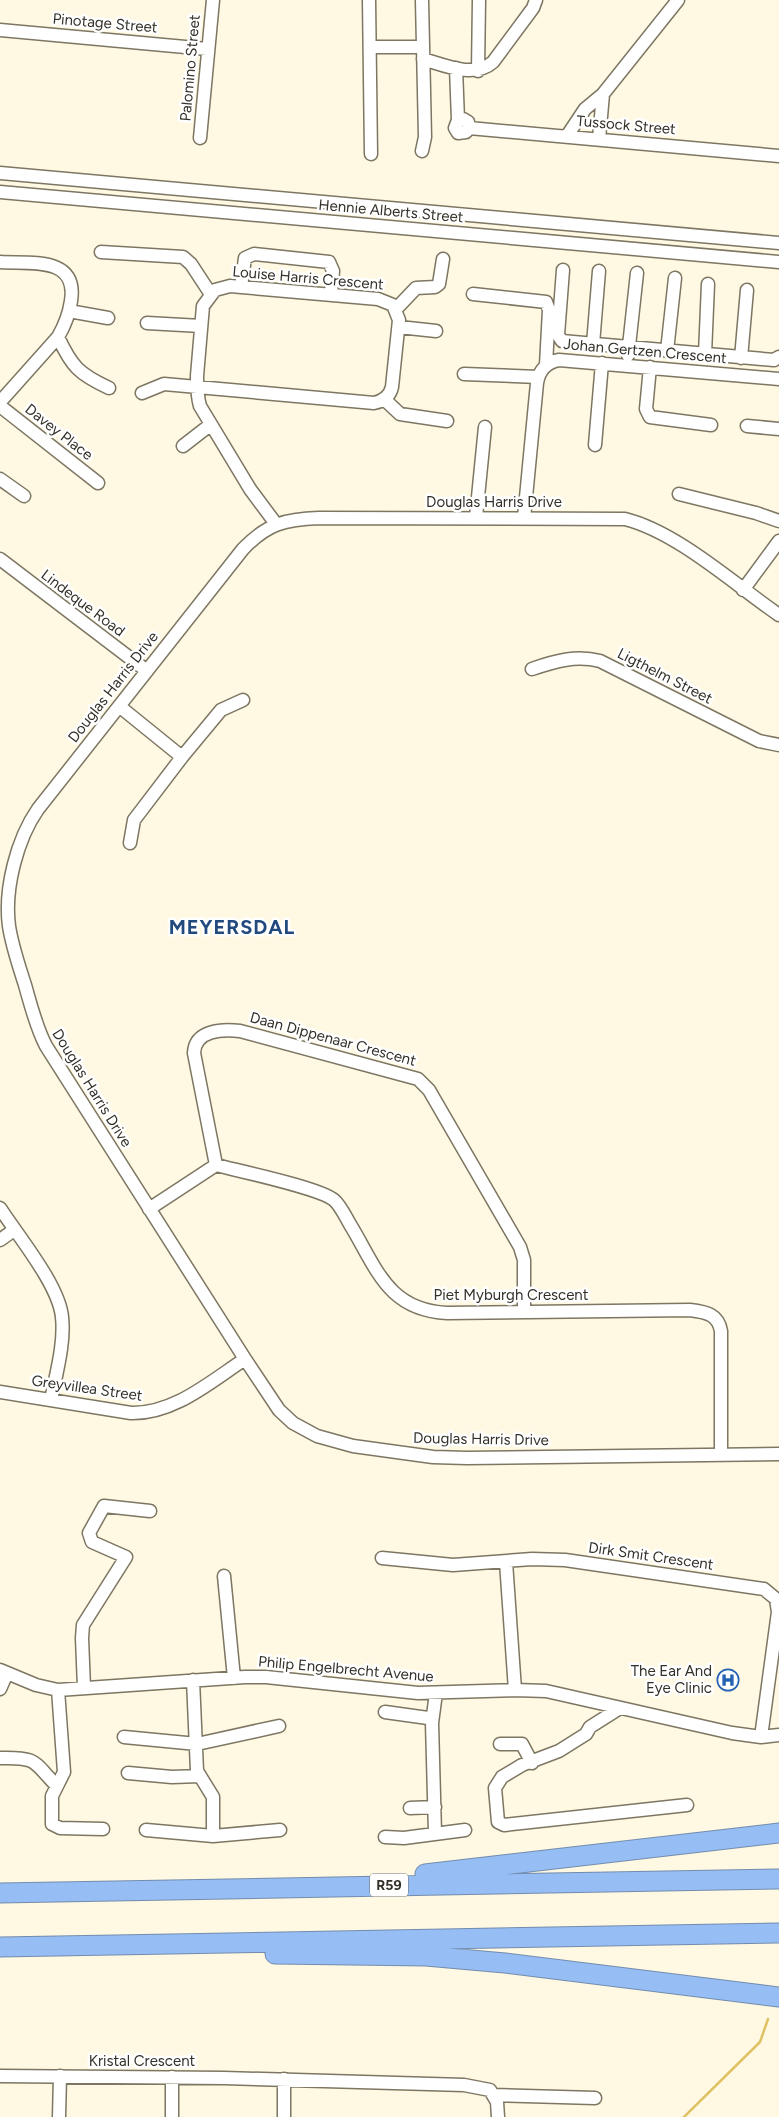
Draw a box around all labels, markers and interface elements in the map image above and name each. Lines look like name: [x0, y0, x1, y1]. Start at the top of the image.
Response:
street label: Pinotage Street: [52, 9, 159, 37]
street label: Palomino Street: [176, 13, 204, 122]
street label: Tussock Street: [576, 112, 677, 138]
street label: Hennie Alberts Street: [318, 196, 465, 226]
street label: Louise Harris Crescent: [232, 262, 385, 294]
street label: Johan Gertzen Crescent: [563, 335, 728, 367]
street label: Davey Place: [22, 400, 96, 464]
street label: Douglas Harris Drive: [426, 493, 562, 511]
street label: Lindeque Road: [38, 566, 128, 640]
street label: Douglas Harris Drive: [64, 628, 162, 746]
street label: Ligthelm Street: [615, 644, 716, 708]
district label: MEYERSDAL: [169, 915, 295, 939]
street label: Daan Dippenaar Crescent: [248, 1008, 418, 1070]
street label: Douglas Harris Drive: [48, 1026, 136, 1150]
street label: Piet Myburgh Crescent: [434, 1286, 589, 1304]
street label: Greyvillea Street: [30, 1371, 144, 1405]
street label: Douglas Harris Drive: [413, 1429, 549, 1449]
street label: Dirk Smit Crescent: [587, 1538, 715, 1574]
street label: Philip Engelbrecht Avenue: [258, 1652, 434, 1686]
place label: The Ear And Eye Clinic: [631, 1662, 712, 1697]
hospital icon: The Ear And Eye Clinic: [716, 1668, 740, 1692]
road number: R59: [370, 1874, 408, 1896]
street label: Kristal Crescent: [89, 2052, 196, 2070]

